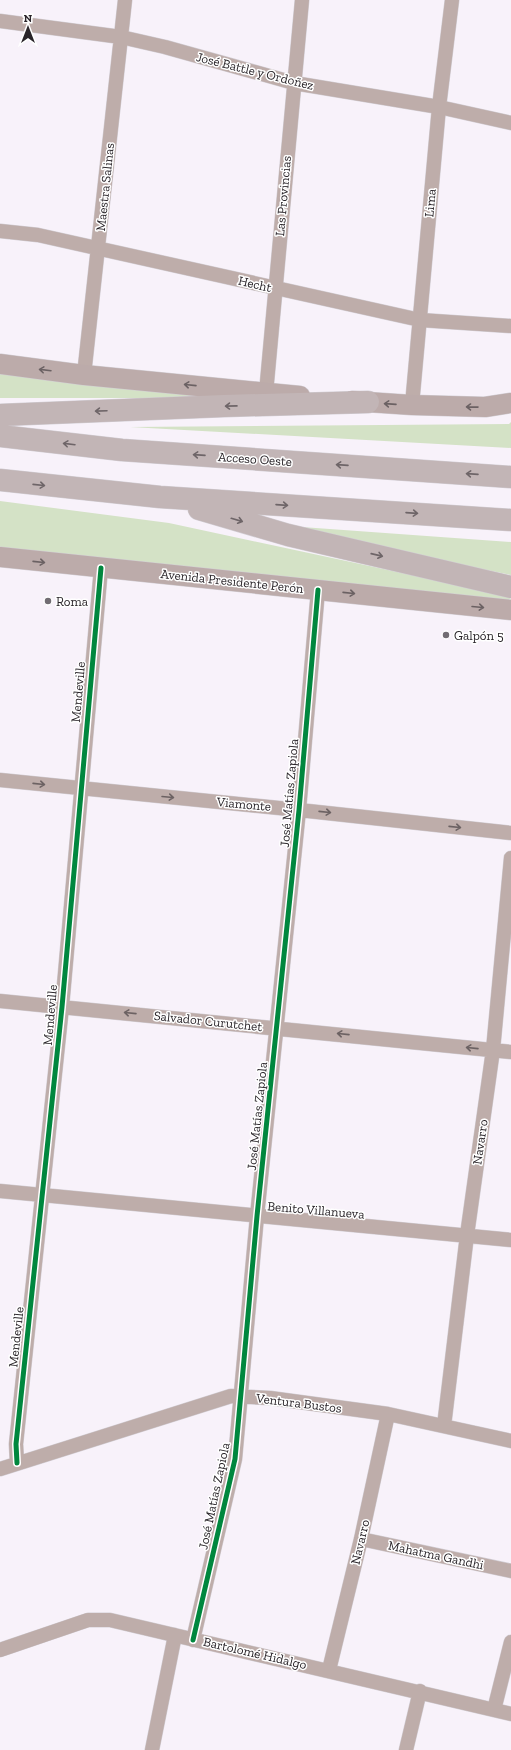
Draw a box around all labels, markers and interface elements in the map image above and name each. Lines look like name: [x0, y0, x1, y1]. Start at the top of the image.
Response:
north arrow: [8, 8, 48, 48]
text: N: [24, 12, 33, 25]
street label: José Battle y Ordoñez: [195, 49, 315, 93]
street label: Maestra Salinas: [93, 142, 117, 232]
street label: Las Provincias: [272, 155, 294, 237]
street label: Lima: [421, 188, 439, 218]
street label: Hecht: [237, 273, 273, 295]
one-way arrow: [39, 366, 52, 374]
one-way arrow: [184, 382, 197, 389]
one-way arrow: [384, 400, 397, 407]
one-way arrow: [225, 402, 238, 410]
one-way arrow: [466, 403, 479, 410]
one-way arrow: [95, 407, 108, 415]
one-way arrow: [63, 440, 76, 448]
street label: Acceso Oeste: [218, 449, 292, 469]
one-way arrow: [193, 452, 206, 459]
one-way arrow: [336, 462, 349, 469]
one-way arrow: [466, 471, 479, 478]
one-way arrow: [32, 481, 45, 488]
one-way arrow: [275, 502, 288, 509]
one-way arrow: [405, 510, 418, 517]
one-way arrow: [231, 517, 244, 524]
one-way arrow: [370, 551, 383, 559]
one-way arrow: [32, 558, 45, 565]
street label: Avenida Presidente Perón: [160, 566, 305, 596]
one-way arrow: [342, 589, 355, 597]
place label: Roma: [56, 594, 89, 609]
marker: Roma: [43, 596, 53, 606]
one-way arrow: [471, 603, 484, 610]
place label: Galpón 5: [454, 628, 504, 643]
marker: Galpón 5: [441, 630, 451, 640]
street label: Mendeville: [68, 661, 88, 723]
street label: José Matías Zapiola: [277, 737, 301, 848]
one-way arrow: [32, 780, 45, 788]
one-way arrow: [161, 793, 174, 801]
street label: Viamonte: [215, 794, 272, 814]
one-way arrow: [318, 809, 331, 816]
one-way arrow: [448, 823, 461, 831]
street label: Mendeville: [40, 984, 60, 1046]
street label: Salvador Curutchet: [153, 1008, 263, 1034]
one-way arrow: [124, 1010, 137, 1017]
one-way arrow: [337, 1031, 350, 1038]
one-way arrow: [466, 1044, 479, 1052]
street label: José Matías Zapiola: [244, 1060, 270, 1171]
street label: Navarro: [469, 1118, 491, 1166]
street label: Benito Villanueva: [267, 1198, 366, 1222]
street label: Mendeville: [5, 1306, 27, 1368]
street label: Ventura Bustos: [254, 1390, 343, 1416]
street label: José Matías Zapiola: [195, 1440, 233, 1551]
street label: Navarro: [348, 1518, 373, 1566]
street label: Mahatma Gandhi: [387, 1538, 485, 1573]
street label: Bartolomé Hidalgo: [202, 1634, 308, 1672]

